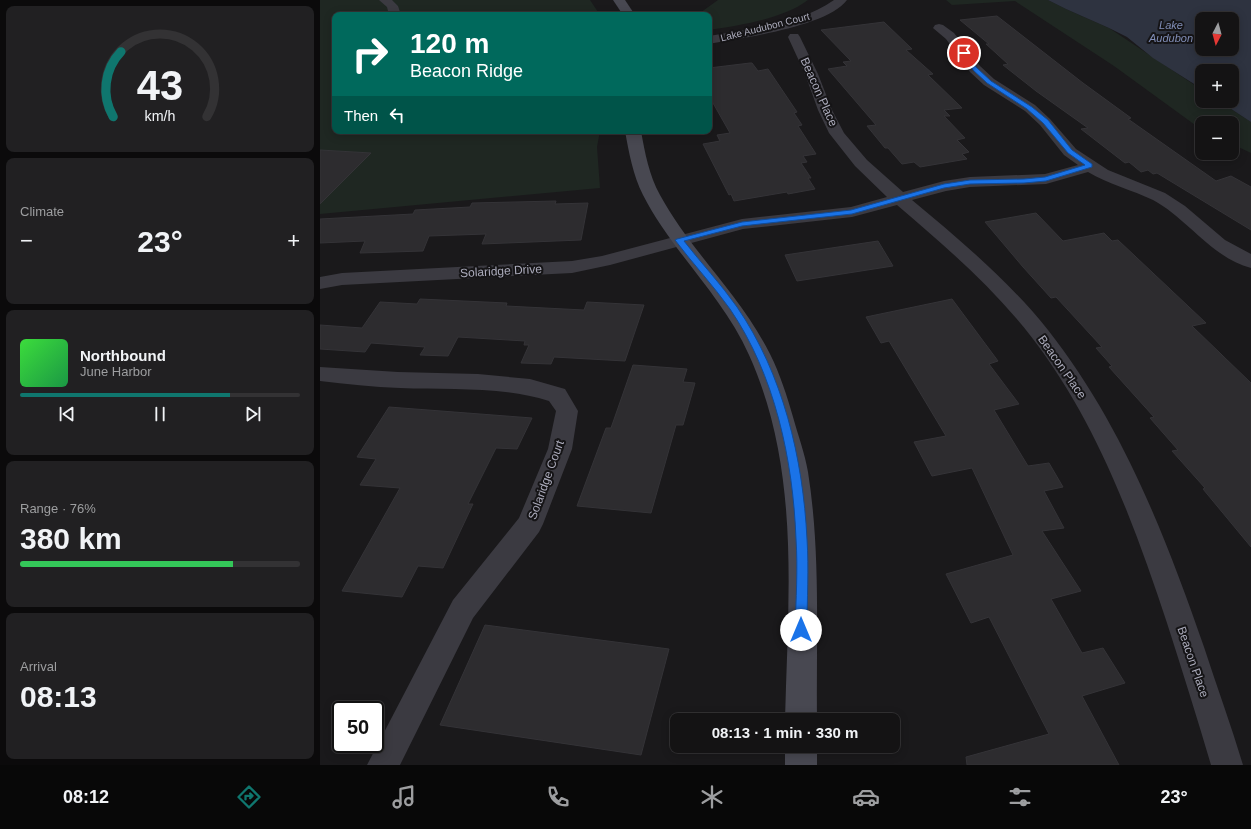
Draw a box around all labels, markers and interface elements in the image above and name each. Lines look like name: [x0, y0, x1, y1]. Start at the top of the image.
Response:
street label: Lake Audubon Court: [719, 11, 811, 43]
north arrow: [1195, 12, 1239, 56]
map controls: [1195, 12, 1239, 160]
water label: Lake Audubon: [1148, 19, 1193, 44]
icon: right: [344, 28, 396, 80]
text: 120 m: [410, 28, 489, 59]
pin: [947, 36, 981, 70]
icon: arrive: [953, 42, 975, 64]
street label: Beacon Place: [798, 55, 841, 129]
text: Beacon Ridge: [410, 61, 523, 81]
text: 43: [137, 62, 183, 109]
button: +: [1195, 64, 1239, 108]
icon: left: [386, 104, 408, 126]
text: km/h: [145, 107, 176, 123]
text: Then: [344, 107, 378, 124]
button: −: [1195, 116, 1239, 160]
text: Climate: [20, 204, 64, 219]
text: 23°: [137, 225, 183, 258]
text: −: [20, 228, 33, 253]
text: +: [287, 228, 300, 253]
street label: Solaridge Drive: [460, 262, 543, 280]
street label: Beacon Place: [1035, 333, 1089, 402]
text: Northbound: [80, 347, 166, 364]
text: June Harbor: [80, 364, 152, 379]
icon: previous: [56, 403, 78, 425]
icon: pause: [149, 403, 171, 425]
icon: next: [242, 403, 264, 425]
street label: Solaridge Court: [525, 438, 567, 522]
text: Range · 76%: [20, 501, 96, 516]
text: 380 km: [20, 522, 122, 555]
position arrow: [780, 609, 822, 651]
street label: Beacon Place: [1174, 625, 1212, 700]
text: Arrival: [20, 659, 57, 674]
text: 08:13: [20, 680, 97, 713]
speed limit sign: 50: [332, 701, 384, 753]
text: 08:13 · 1 min · 330 m: [712, 724, 858, 741]
icon: directions: [235, 783, 263, 811]
icon: music: [390, 783, 418, 811]
icon: phone: [544, 783, 572, 811]
icon: climate: [698, 783, 726, 811]
icon: car: [852, 783, 880, 811]
icon: filters: [1006, 783, 1034, 811]
text: 08:12: [63, 787, 109, 807]
text: 23°: [1161, 787, 1188, 807]

